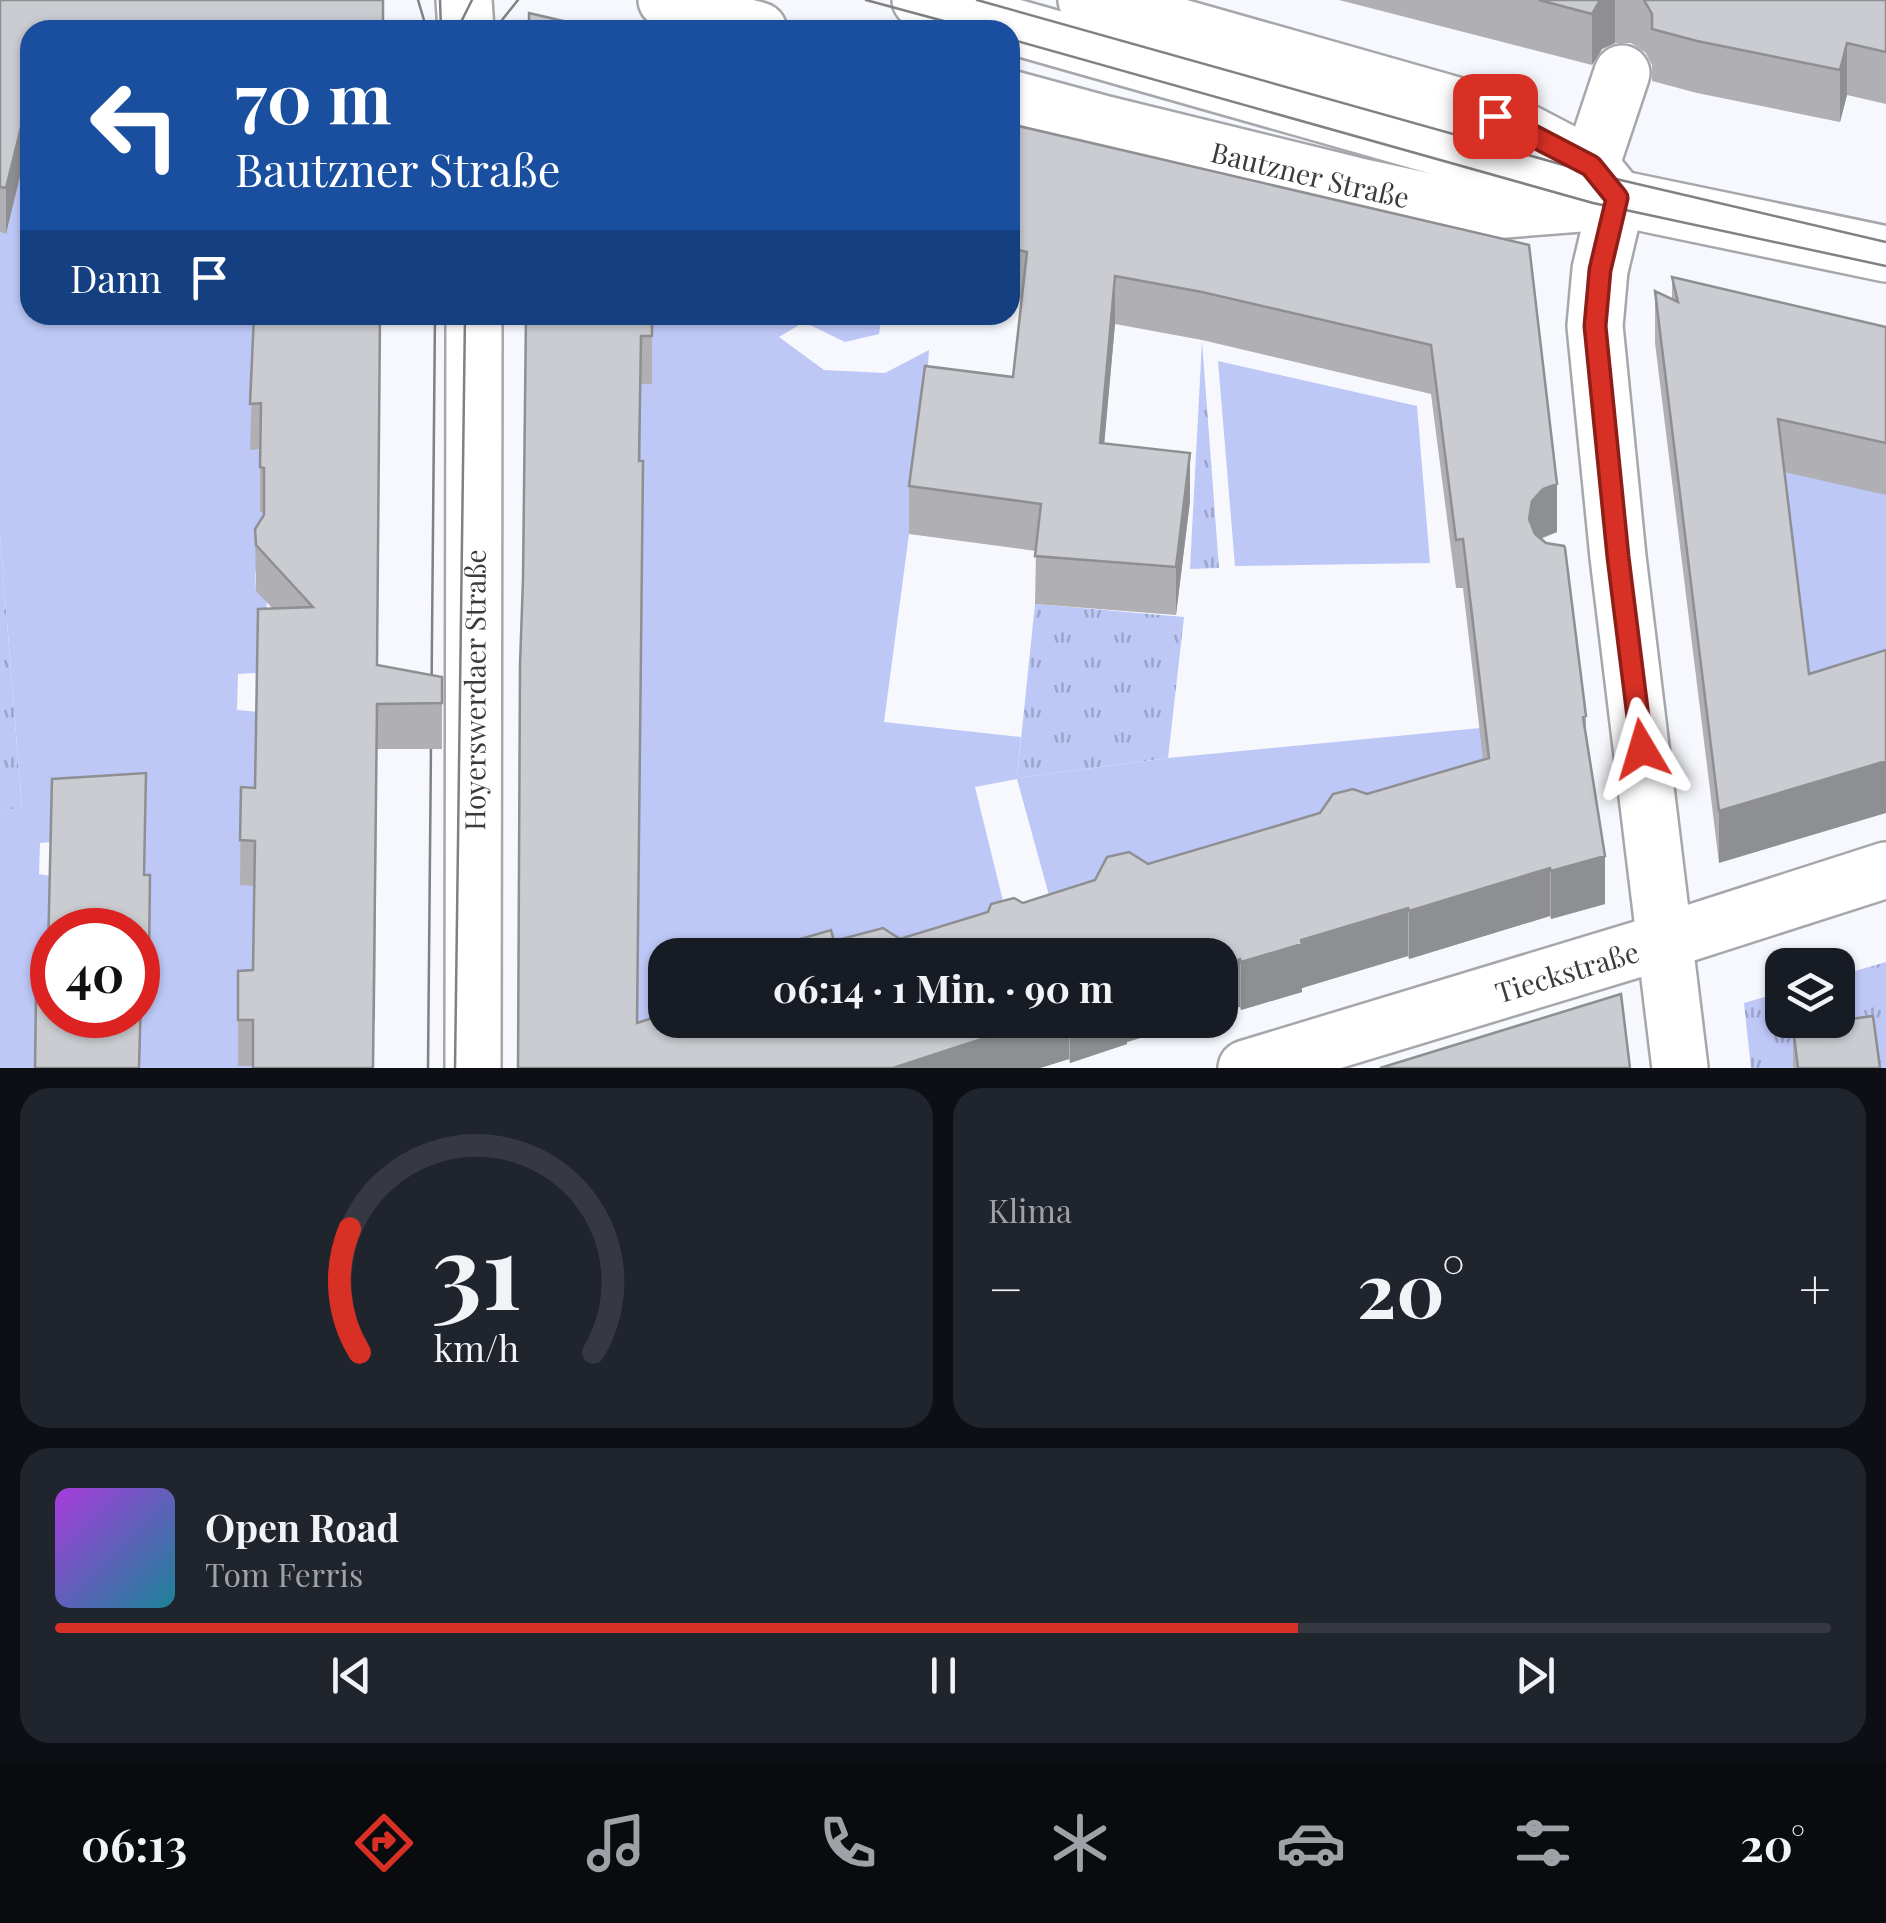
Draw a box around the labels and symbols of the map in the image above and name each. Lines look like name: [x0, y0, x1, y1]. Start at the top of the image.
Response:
pin: [1453, 74, 1538, 159]
street label: Bautzner Straße: [1208, 132, 1413, 215]
street label: Hoyerswerdaer Straße: [455, 549, 492, 831]
position arrow: [1590, 697, 1694, 801]
speed limit sign: 40: [30, 908, 160, 1038]
street label: Tieckstraße: [1490, 932, 1643, 1010]

